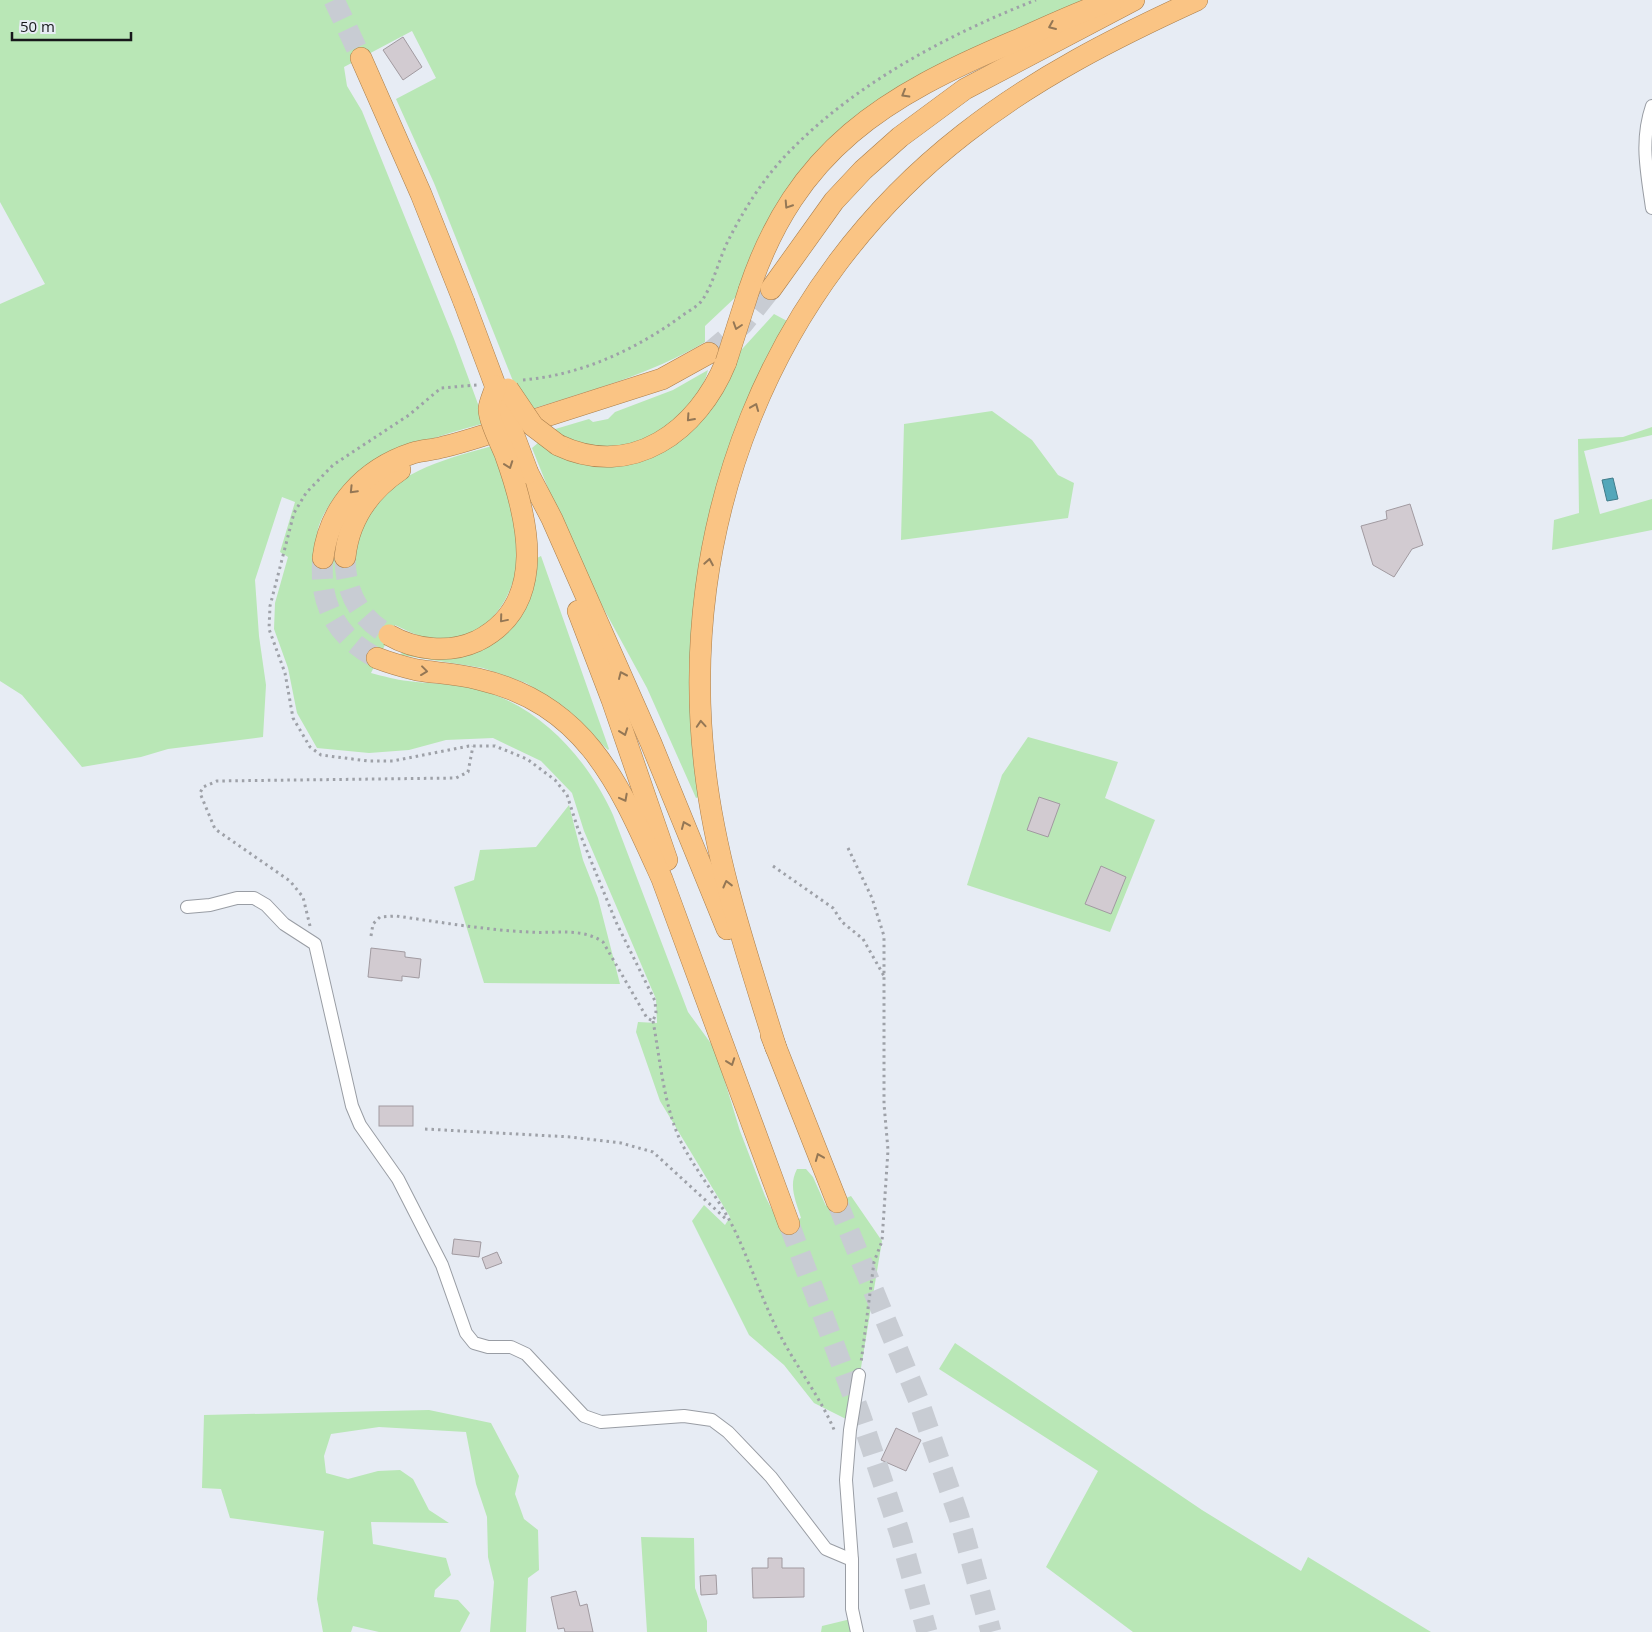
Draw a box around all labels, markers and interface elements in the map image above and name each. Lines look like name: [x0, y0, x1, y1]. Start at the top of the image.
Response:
scale bar: [12, 10, 131, 42]
text: 50 m: [20, 16, 55, 36]
one-way arrow: [1048, 19, 1057, 30]
one-way arrow: [901, 88, 910, 98]
one-way arrow: [785, 199, 794, 209]
one-way arrow: [733, 321, 743, 330]
one-way arrow: [749, 403, 759, 412]
one-way arrow: [687, 412, 696, 421]
one-way arrow: [503, 461, 513, 469]
one-way arrow: [350, 485, 359, 494]
one-way arrow: [704, 558, 714, 567]
one-way arrow: [500, 614, 509, 623]
one-way arrow: [420, 665, 429, 675]
one-way arrow: [617, 671, 628, 680]
one-way arrow: [696, 720, 707, 728]
one-way arrow: [618, 728, 628, 736]
one-way arrow: [617, 793, 627, 802]
one-way arrow: [681, 821, 692, 830]
one-way arrow: [722, 880, 733, 889]
one-way arrow: [725, 1057, 735, 1066]
one-way arrow: [815, 1153, 825, 1162]

